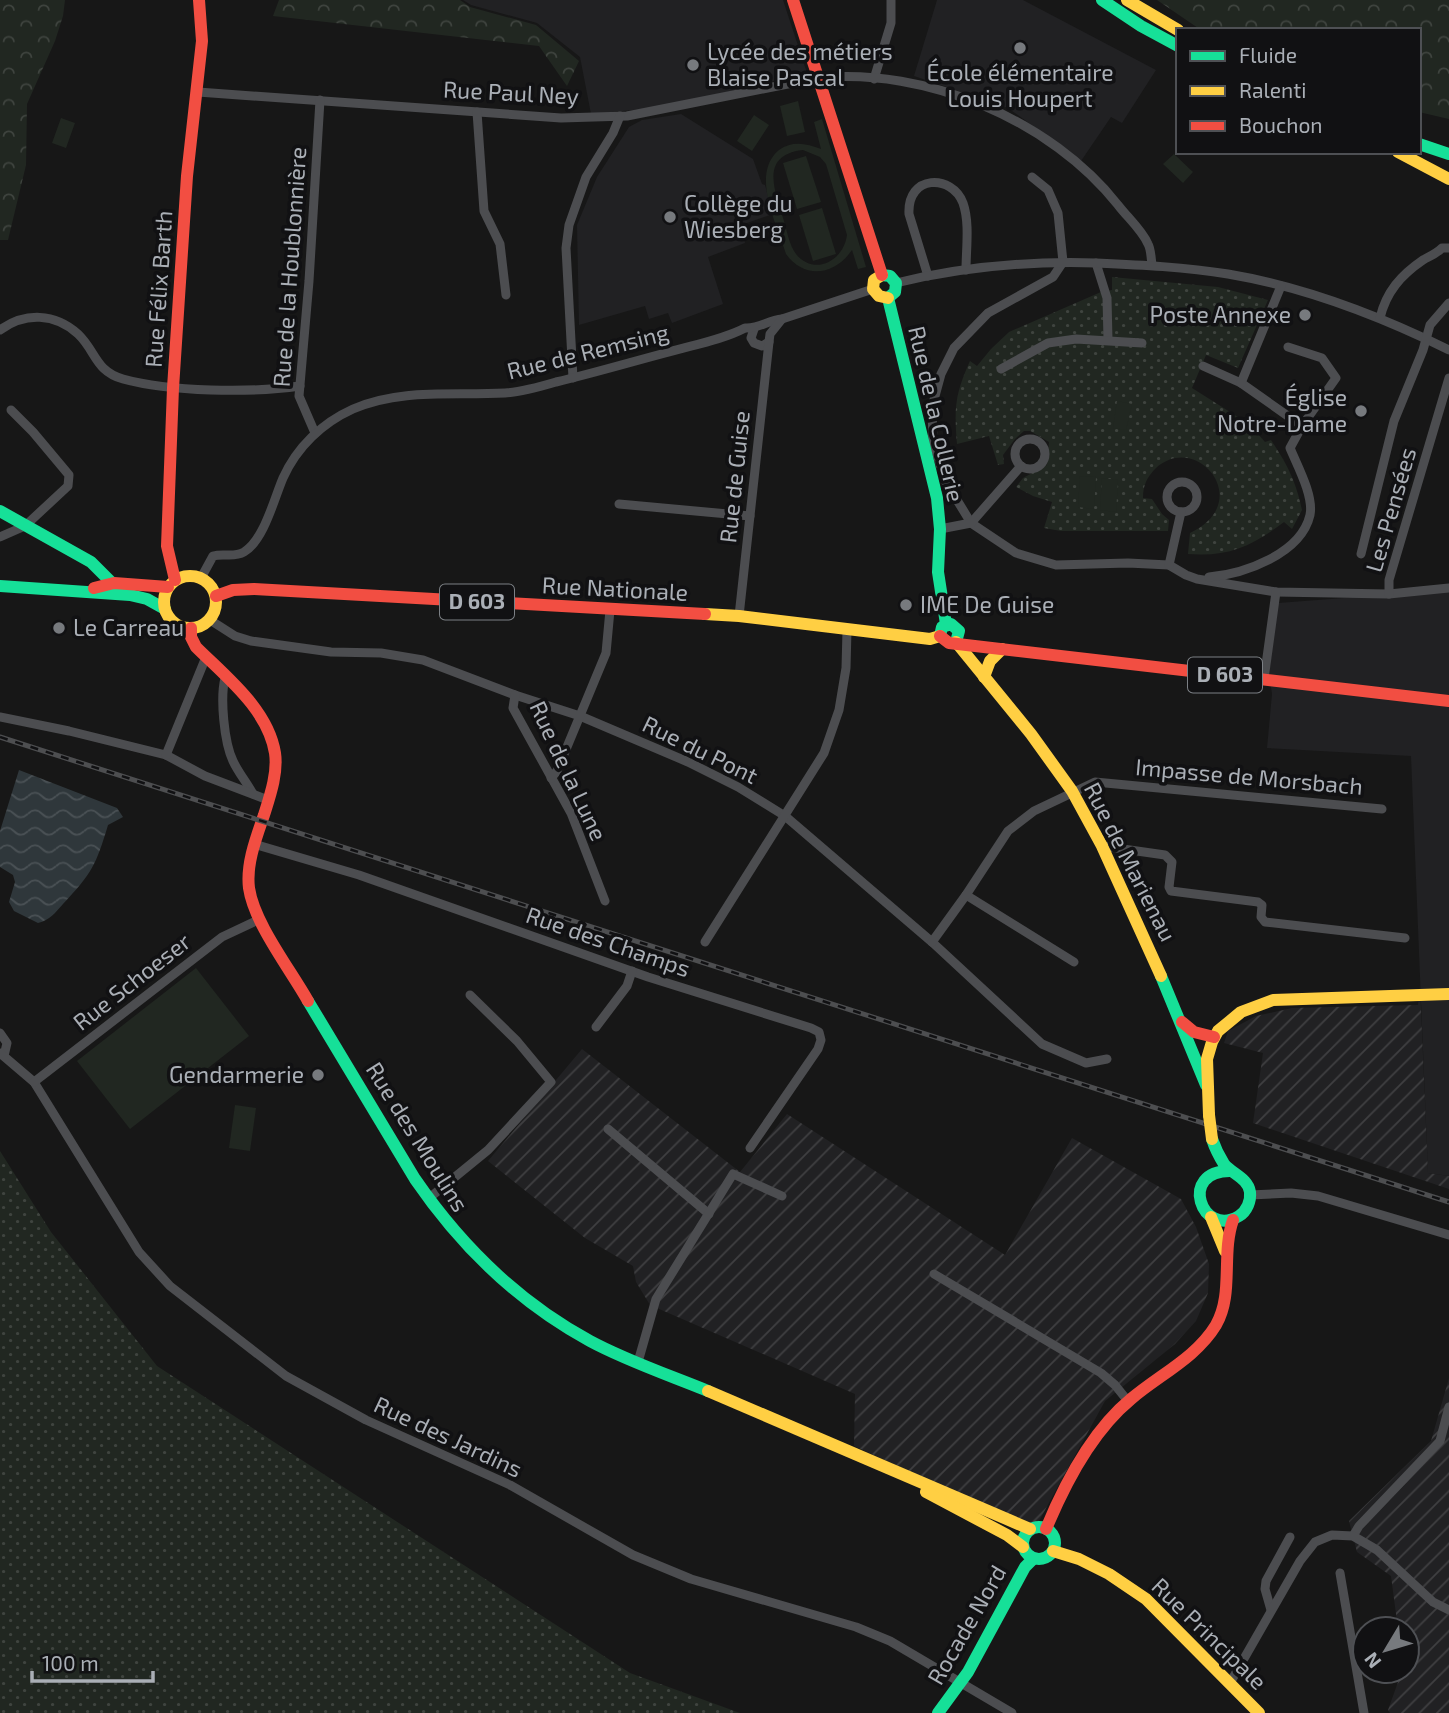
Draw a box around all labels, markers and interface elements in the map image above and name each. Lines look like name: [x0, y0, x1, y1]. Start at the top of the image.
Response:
legend: [1176, 28, 1421, 154]
place label: Lycée des métiers Blaise Pascal: [707, 37, 893, 91]
marker: École élémentaire Louis Houpert: [1012, 40, 1028, 56]
text: Fluide: [1239, 42, 1297, 67]
marker: Lycée des métiers Blaise Pascal: [685, 57, 701, 73]
place label: École élémentaire Louis Houpert: [926, 58, 1114, 112]
street label: Rue Paul Ney: [442, 74, 580, 110]
text: Ralenti: [1239, 77, 1306, 102]
text: Bouchon: [1239, 112, 1323, 137]
street label: Rue de la Houblonnière: [267, 146, 311, 388]
place label: Collège du Wiesberg: [684, 189, 793, 243]
marker: Collège du Wiesberg: [662, 209, 678, 225]
street label: Rue Félix Barth: [139, 210, 177, 368]
place label: Poste Annexe: [1150, 300, 1291, 328]
marker: Poste Annexe: [1297, 307, 1313, 323]
street label: Rue de Remsing: [504, 317, 672, 385]
street label: Rue de la Collerie: [903, 323, 971, 504]
place label: Église Notre-Dame: [1217, 383, 1347, 437]
marker: Église Notre-Dame: [1353, 403, 1369, 419]
street label: Rue de Guise: [713, 409, 755, 544]
street label: Les Pensées: [1359, 444, 1421, 575]
street label: Rue Nationale: [541, 570, 689, 606]
road number: D 603: [440, 584, 514, 620]
place label: IME De Guise: [920, 590, 1054, 618]
marker: IME De Guise: [898, 597, 914, 613]
place label: Le Carreau: [73, 613, 184, 641]
marker: Le Carreau: [51, 620, 67, 636]
road number: D 603: [1188, 658, 1262, 692]
street label: Rue de la Lune: [524, 696, 613, 845]
street label: Rue du Pont: [638, 709, 763, 789]
street label: Impasse de Morsbach: [1134, 752, 1364, 800]
street label: Rue de Marienau: [1079, 777, 1183, 946]
street label: Rue des Champs: [523, 900, 694, 982]
street label: Rue Schoeser: [67, 927, 196, 1036]
street label: Rue des Moulins: [361, 1057, 475, 1216]
place label: Gendarmerie: [169, 1060, 304, 1088]
marker: Gendarmerie: [310, 1067, 326, 1083]
street label: Rue des Jardins: [370, 1390, 527, 1483]
street label: Rocade Nord: [921, 1560, 1012, 1689]
street label: Rue Principale: [1146, 1572, 1273, 1695]
north arrow: [1351, 1615, 1421, 1685]
scale bar: [32, 1640, 152, 1684]
text: N: [1359, 1648, 1385, 1673]
text: 100 m: [42, 1650, 99, 1675]

